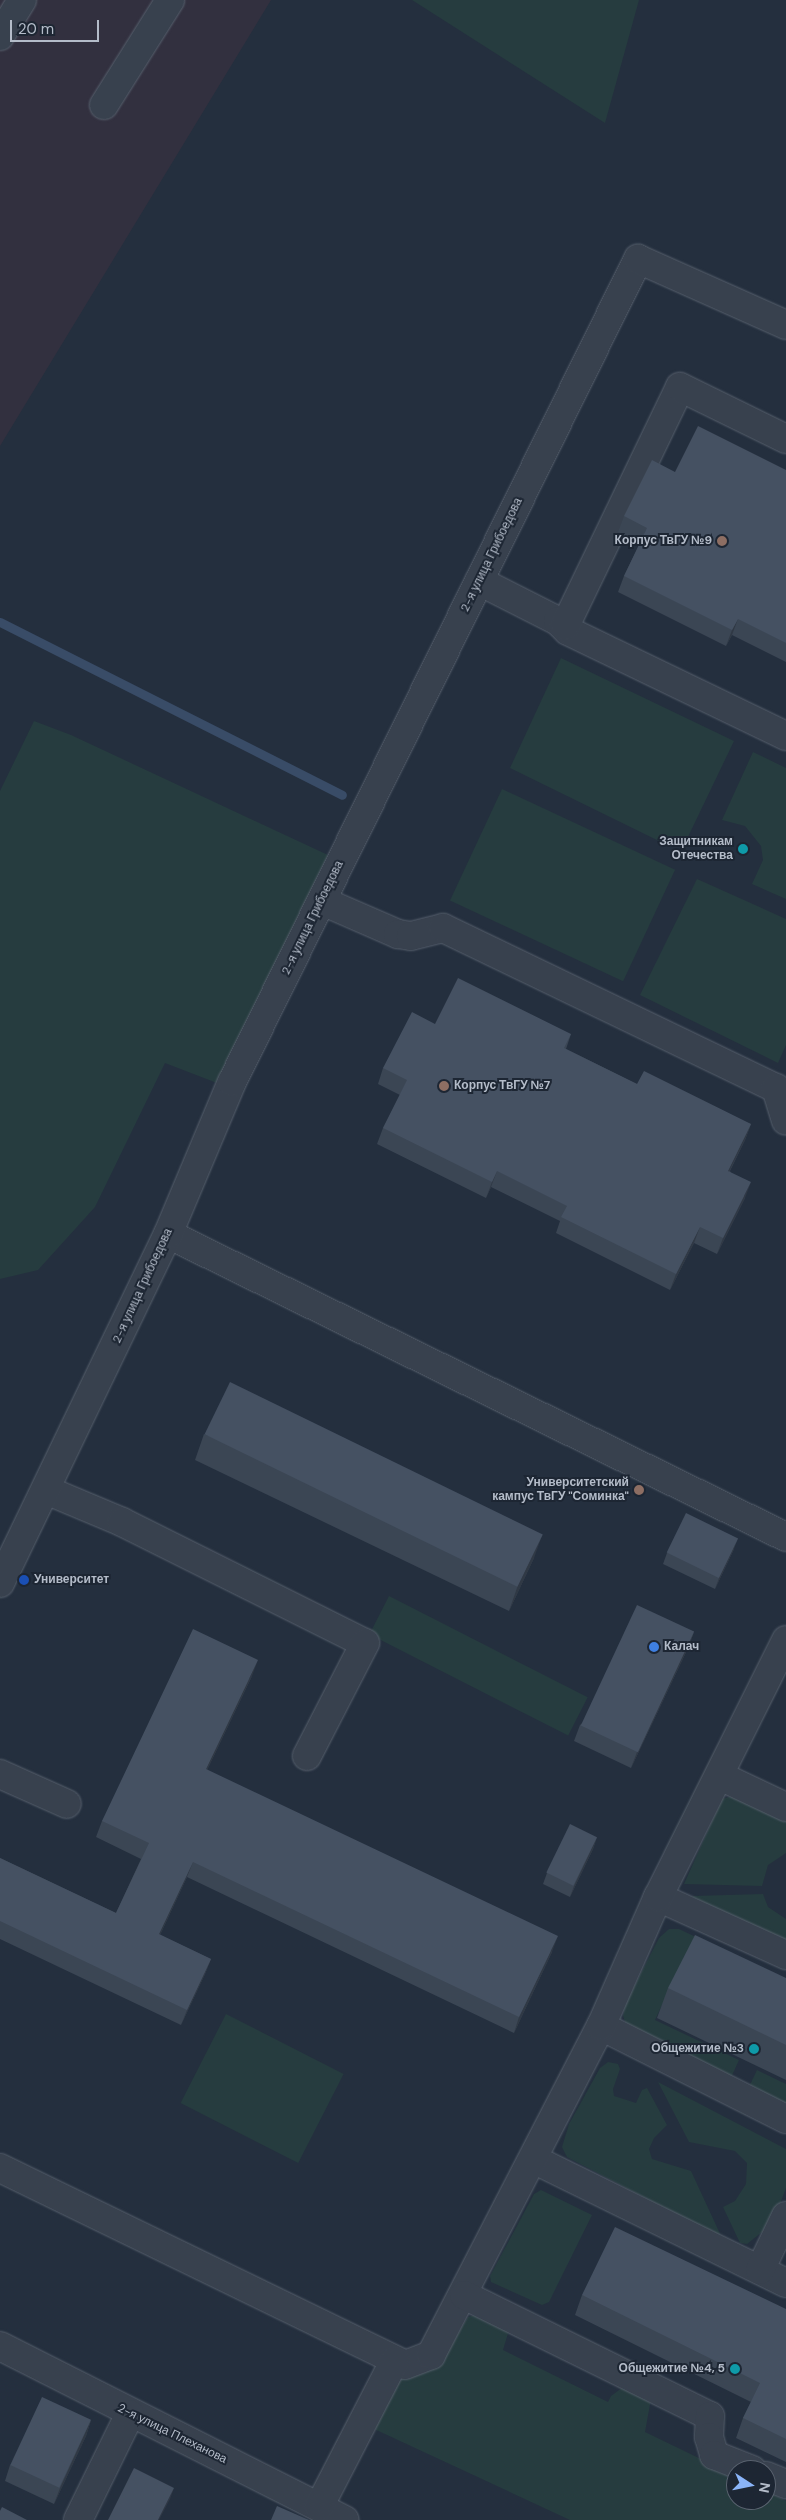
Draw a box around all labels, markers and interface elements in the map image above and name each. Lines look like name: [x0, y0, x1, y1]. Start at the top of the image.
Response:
scale bar: [12, 10, 101, 42]
text: 20 m: [18, 19, 54, 39]
street label: 2-я улица Грибоедова: [458, 496, 526, 614]
place label: Корпус ТвГУ №9: [615, 534, 712, 548]
marker: Корпус ТвГУ №9: [716, 535, 728, 547]
place label: Защитникам Отечества: [659, 835, 733, 863]
marker: Защитникам Отечества: [737, 843, 749, 855]
street label: 2-я улица Грибоедова: [279, 859, 347, 977]
place label: Корпус ТвГУ №7: [454, 1079, 550, 1093]
marker: Корпус ТвГУ №7: [438, 1080, 450, 1092]
street label: 2-я улица Грибоедова: [110, 1226, 176, 1346]
place label: Университетский кампус ТвГУ "Соминка": [492, 1476, 629, 1504]
marker: Университетский кампус ТвГУ "Соминка": [633, 1484, 645, 1496]
place label: Университет: [34, 1573, 109, 1587]
marker: Университет: [18, 1574, 30, 1586]
place label: Калач: [664, 1640, 699, 1654]
marker: Калач: [648, 1641, 660, 1653]
place label: Общежитие №3: [651, 2042, 744, 2056]
marker: Общежитие №3: [748, 2043, 760, 2055]
place label: Общежитие №4, 5: [619, 2362, 725, 2376]
marker: Общежитие №4, 5: [729, 2363, 741, 2375]
street label: 2-я улица Плеханова: [115, 2401, 229, 2467]
north arrow: [726, 2460, 776, 2510]
text: N: [755, 2481, 775, 2494]

